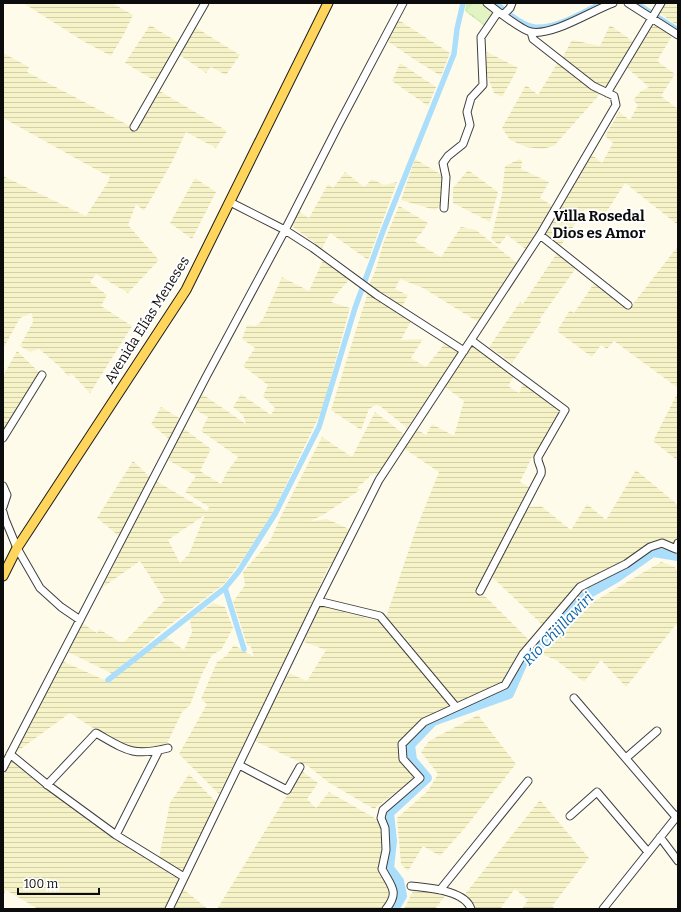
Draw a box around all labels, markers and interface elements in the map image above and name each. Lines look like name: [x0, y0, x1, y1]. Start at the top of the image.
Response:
district label: Villa Rosedal Dios es Amor: [553, 207, 645, 242]
street label: Avenida Elías Meneses: [101, 253, 193, 387]
water label: Río Chijllawiri: [519, 589, 597, 669]
scale bar: [18, 870, 99, 896]
text: 100 m: [24, 877, 59, 891]

